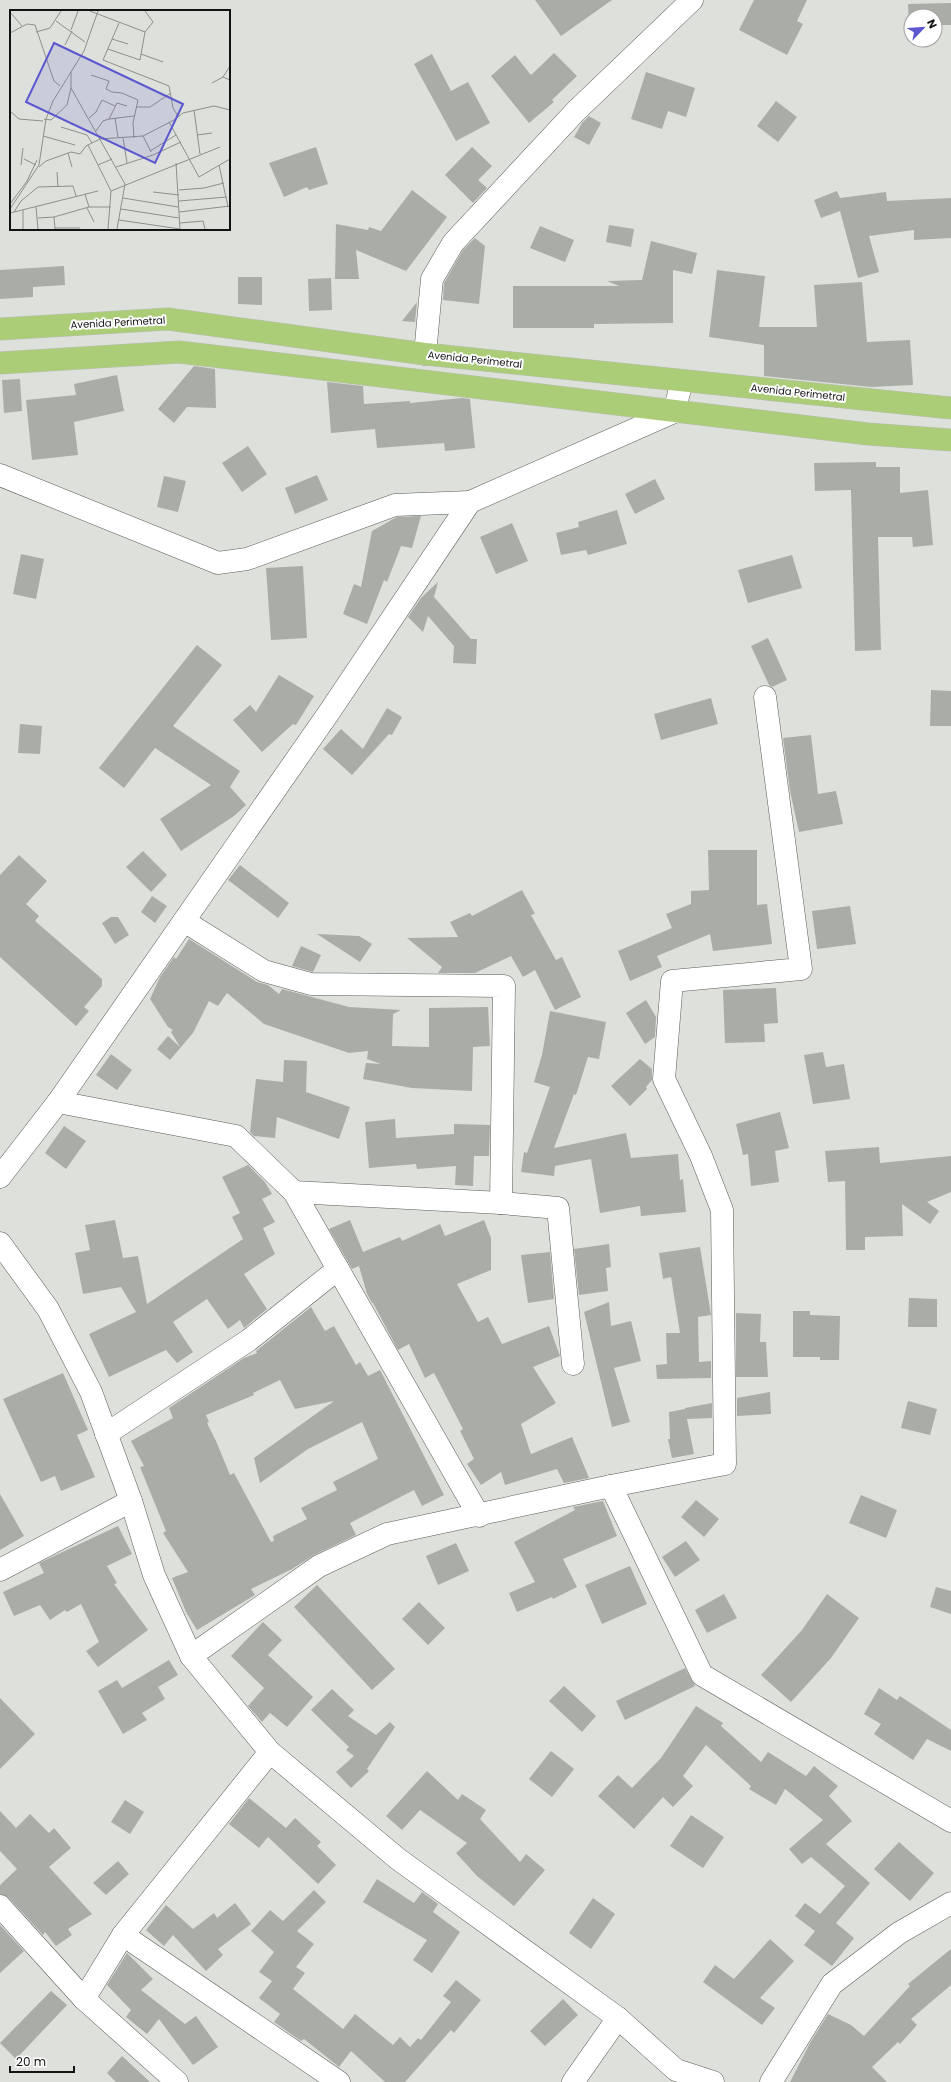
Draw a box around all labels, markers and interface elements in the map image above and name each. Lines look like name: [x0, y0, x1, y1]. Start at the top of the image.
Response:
north arrow: [903, 8, 943, 48]
inset map: [10, 10, 230, 230]
text: N: [923, 17, 941, 31]
street label: Avenida Perimetral: [70, 313, 166, 332]
street label: Avenida Perimetral: [427, 347, 523, 372]
street label: Avenida Perimetral: [750, 380, 846, 405]
scale bar: [10, 2048, 74, 2074]
text: 20 m: [16, 2053, 46, 2070]

